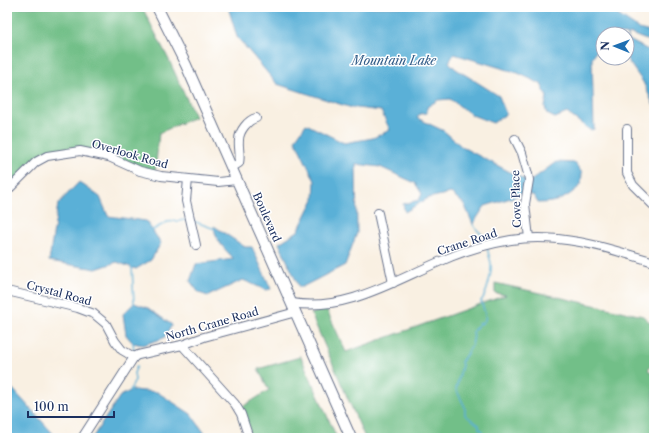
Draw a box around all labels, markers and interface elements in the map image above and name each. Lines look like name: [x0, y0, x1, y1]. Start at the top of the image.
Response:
north arrow: [595, 26, 635, 66]
text: N: [598, 40, 612, 51]
water label: Mountain Lake: [350, 53, 437, 68]
street label: Overlook Road: [90, 136, 170, 172]
street label: Cove Place: [508, 170, 524, 228]
street label: Boulevard: [250, 190, 284, 244]
street label: Crane Road: [435, 226, 499, 258]
street label: Crystal Road: [25, 278, 93, 308]
street label: North Crane Road: [164, 304, 260, 344]
scale bar: [28, 393, 114, 419]
text: 100 m: [34, 399, 69, 414]

